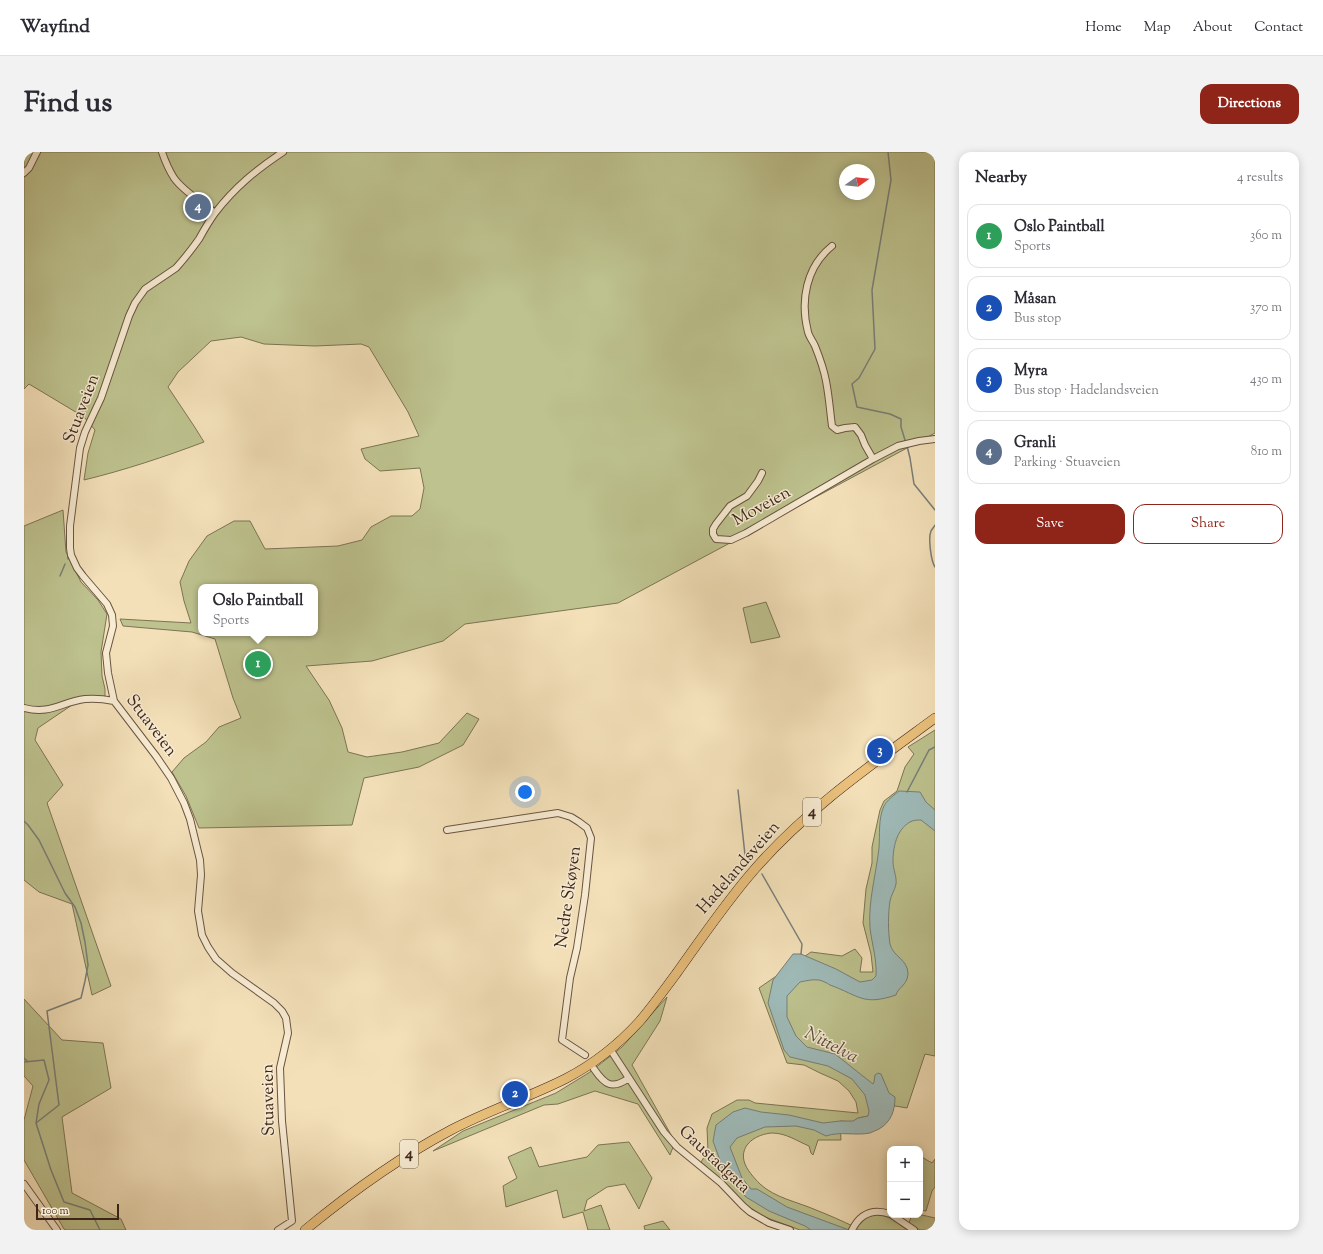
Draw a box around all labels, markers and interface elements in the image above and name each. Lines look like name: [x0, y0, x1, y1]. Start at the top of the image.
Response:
text: Wayfind: [20, 14, 90, 41]
text: Home: [1085, 18, 1122, 38]
text: Map: [1144, 18, 1171, 38]
text: About: [1193, 18, 1232, 38]
text: Contact: [1254, 18, 1303, 38]
text: Find us: [24, 84, 112, 124]
button: Directions: [1200, 84, 1299, 124]
north arrow: [839, 164, 875, 200]
text: Nearby: [975, 166, 1027, 190]
text: 4 results: [1237, 169, 1283, 187]
pin: 4: [185, 192, 211, 222]
text: Oslo Paintball: [1014, 217, 1105, 238]
text: 1: [987, 227, 991, 245]
text: 360 m: [1250, 227, 1282, 245]
text: Sports: [1014, 238, 1051, 256]
text: Måsan: [1014, 289, 1056, 310]
text: 2: [986, 299, 992, 317]
text: 370 m: [1250, 299, 1282, 317]
text: Bus stop: [1014, 310, 1061, 328]
text: Myra: [1014, 361, 1048, 382]
street label: Stuaveien: [58, 371, 106, 447]
text: 3: [986, 371, 992, 389]
text: 430 m: [1250, 371, 1282, 389]
text: Bus stop · Hadelandsveien: [1014, 382, 1159, 400]
text: Granli: [1014, 433, 1056, 454]
text: 4: [986, 443, 992, 461]
text: 810 m: [1251, 443, 1282, 461]
text: Parking · Stuaveien: [1014, 454, 1121, 472]
street label: Moveien: [729, 481, 795, 533]
button: Save: [975, 504, 1125, 544]
button: Share: [1133, 504, 1283, 544]
popup: [198, 584, 318, 636]
text: Oslo Paintball: [213, 591, 303, 612]
text: Sports: [213, 612, 249, 630]
pin: 1: [245, 649, 271, 679]
street label: Stuaveien: [120, 690, 182, 762]
pin: 3: [867, 736, 893, 766]
your location: [515, 782, 535, 802]
road number: 4: [803, 798, 821, 826]
street label: Hadelandsveien: [692, 816, 786, 920]
street label: Nedre Skøyen: [550, 844, 588, 950]
water label: Nittelva: [799, 1021, 863, 1071]
street label: Stuaveien: [256, 1064, 282, 1136]
pin: 2: [502, 1079, 528, 1109]
street label: Gaustadgata: [673, 1120, 755, 1200]
road number: 4: [400, 1140, 418, 1168]
map controls: [887, 1146, 923, 1218]
button: +: [887, 1146, 923, 1182]
button: −: [887, 1182, 923, 1218]
scale bar: [36, 1202, 119, 1221]
text: 100 m: [42, 1203, 69, 1219]

